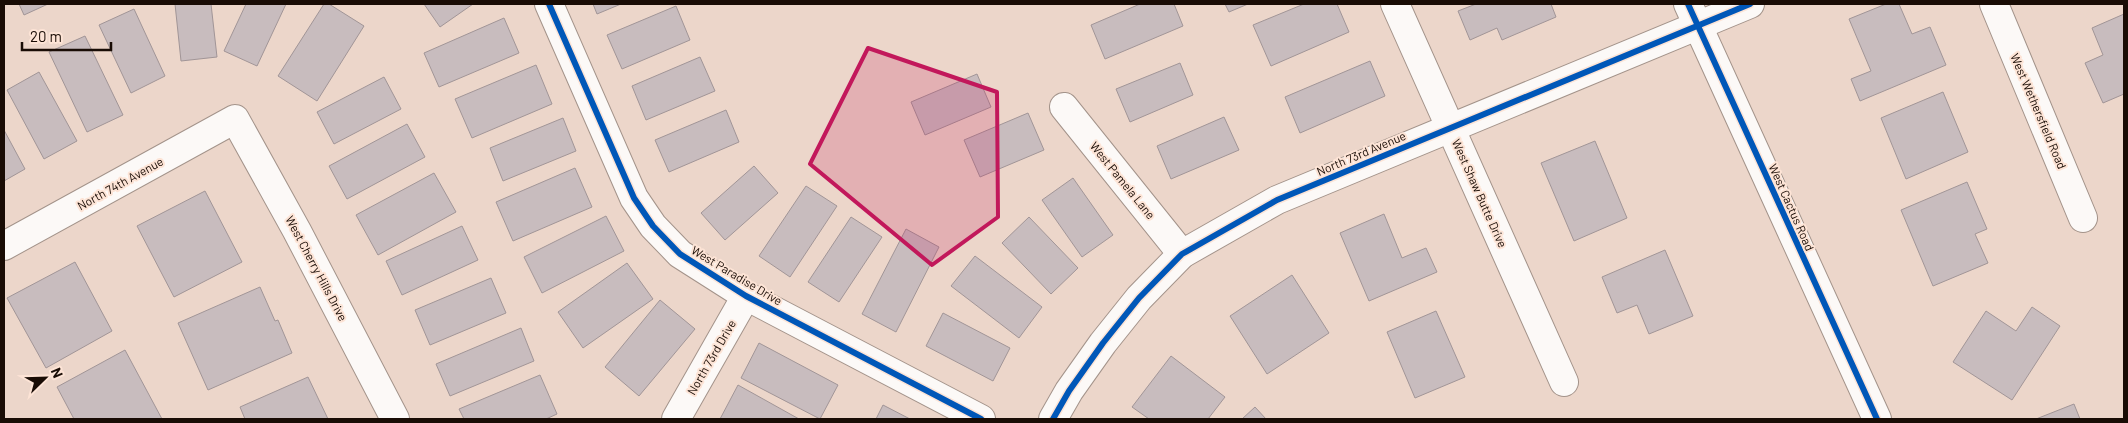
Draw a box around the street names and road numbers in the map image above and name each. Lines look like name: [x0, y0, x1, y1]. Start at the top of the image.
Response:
street label: West Wethersfield Road: [2008, 51, 2070, 171]
street label: North 73rd Avenue: [1314, 128, 1408, 178]
street label: West Shaw Butte Drive: [1450, 137, 1510, 249]
street label: West Pamela Lane: [1088, 139, 1158, 221]
street label: North 74th Avenue: [75, 154, 165, 212]
street label: West Cactus Road: [1767, 161, 1817, 253]
street label: West Cherry Hills Drive: [283, 213, 351, 323]
street label: West Paradise Drive: [689, 242, 785, 308]
street label: North 73rd Drive: [684, 317, 738, 397]

